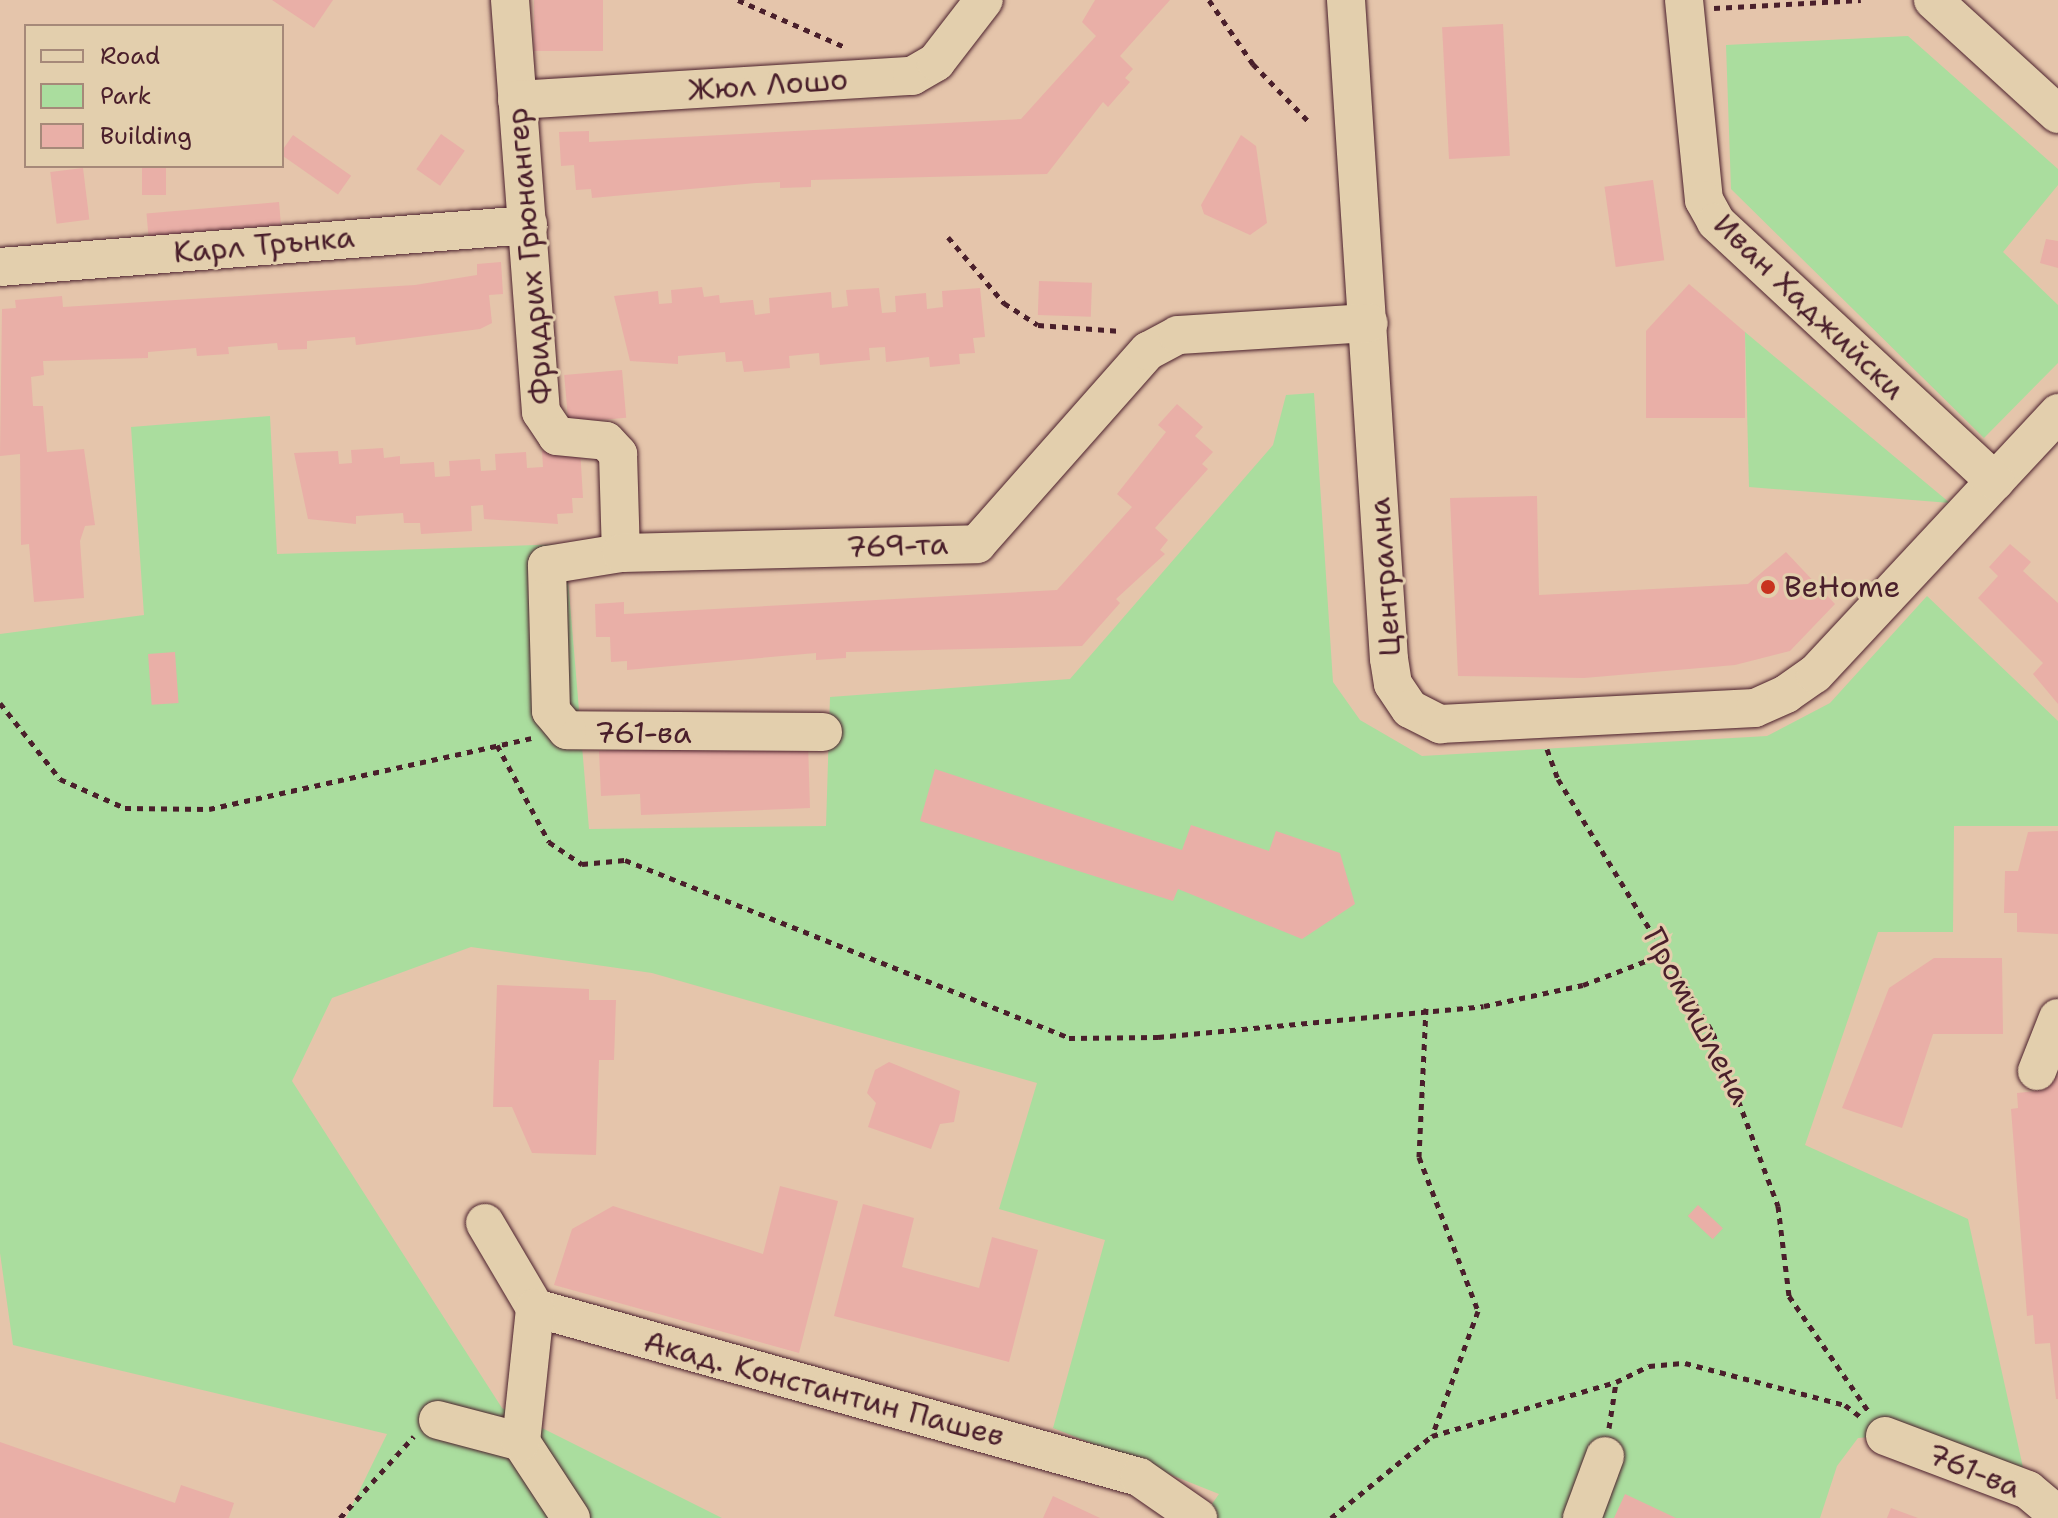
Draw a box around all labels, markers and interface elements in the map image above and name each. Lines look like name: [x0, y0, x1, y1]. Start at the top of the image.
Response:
legend: [24, 24, 284, 168]
text: Road: [100, 40, 160, 72]
street label: Жюл Лошо: [687, 61, 849, 109]
text: Park: [100, 80, 152, 112]
street label: Фридрих Грюнангер: [499, 106, 561, 406]
text: Building: [100, 120, 192, 152]
street label: Иван Хаджийски: [1706, 207, 1912, 407]
street label: Карл Трънка: [172, 219, 356, 271]
street label: Централна: [1361, 496, 1409, 658]
street label: 769-та: [845, 526, 949, 566]
place label: BeHome: [1784, 569, 1900, 605]
marker: BeHome: [1759, 578, 1777, 596]
street label: 761-ва: [594, 715, 692, 751]
street label: Промишлена: [1636, 922, 1758, 1110]
street label: Акад. Константин Пашев: [640, 1324, 1008, 1454]
street label: 761-ва: [1922, 1436, 2026, 1506]

